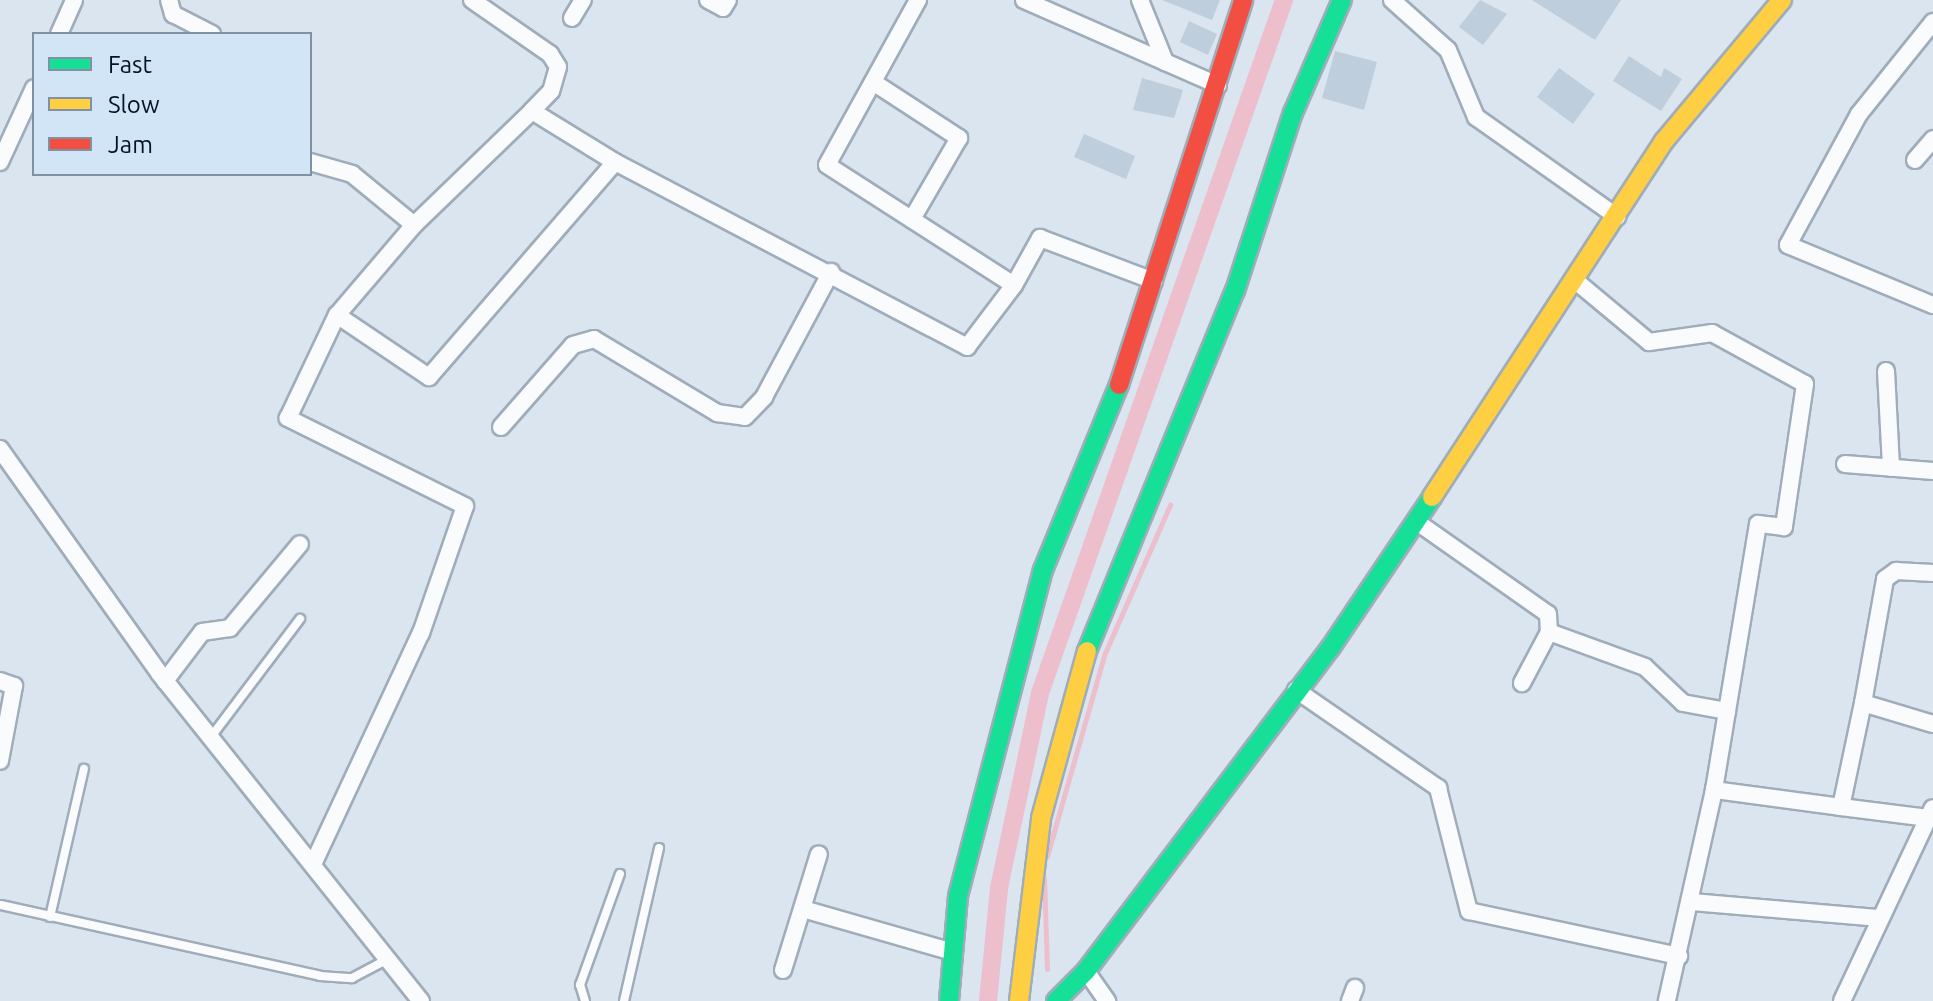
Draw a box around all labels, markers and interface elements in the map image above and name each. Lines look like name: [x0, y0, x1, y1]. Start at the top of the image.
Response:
legend: [32, 32, 312, 176]
text: Fast: [108, 51, 152, 78]
text: Slow: [108, 91, 160, 118]
text: Jam: [108, 131, 153, 158]

